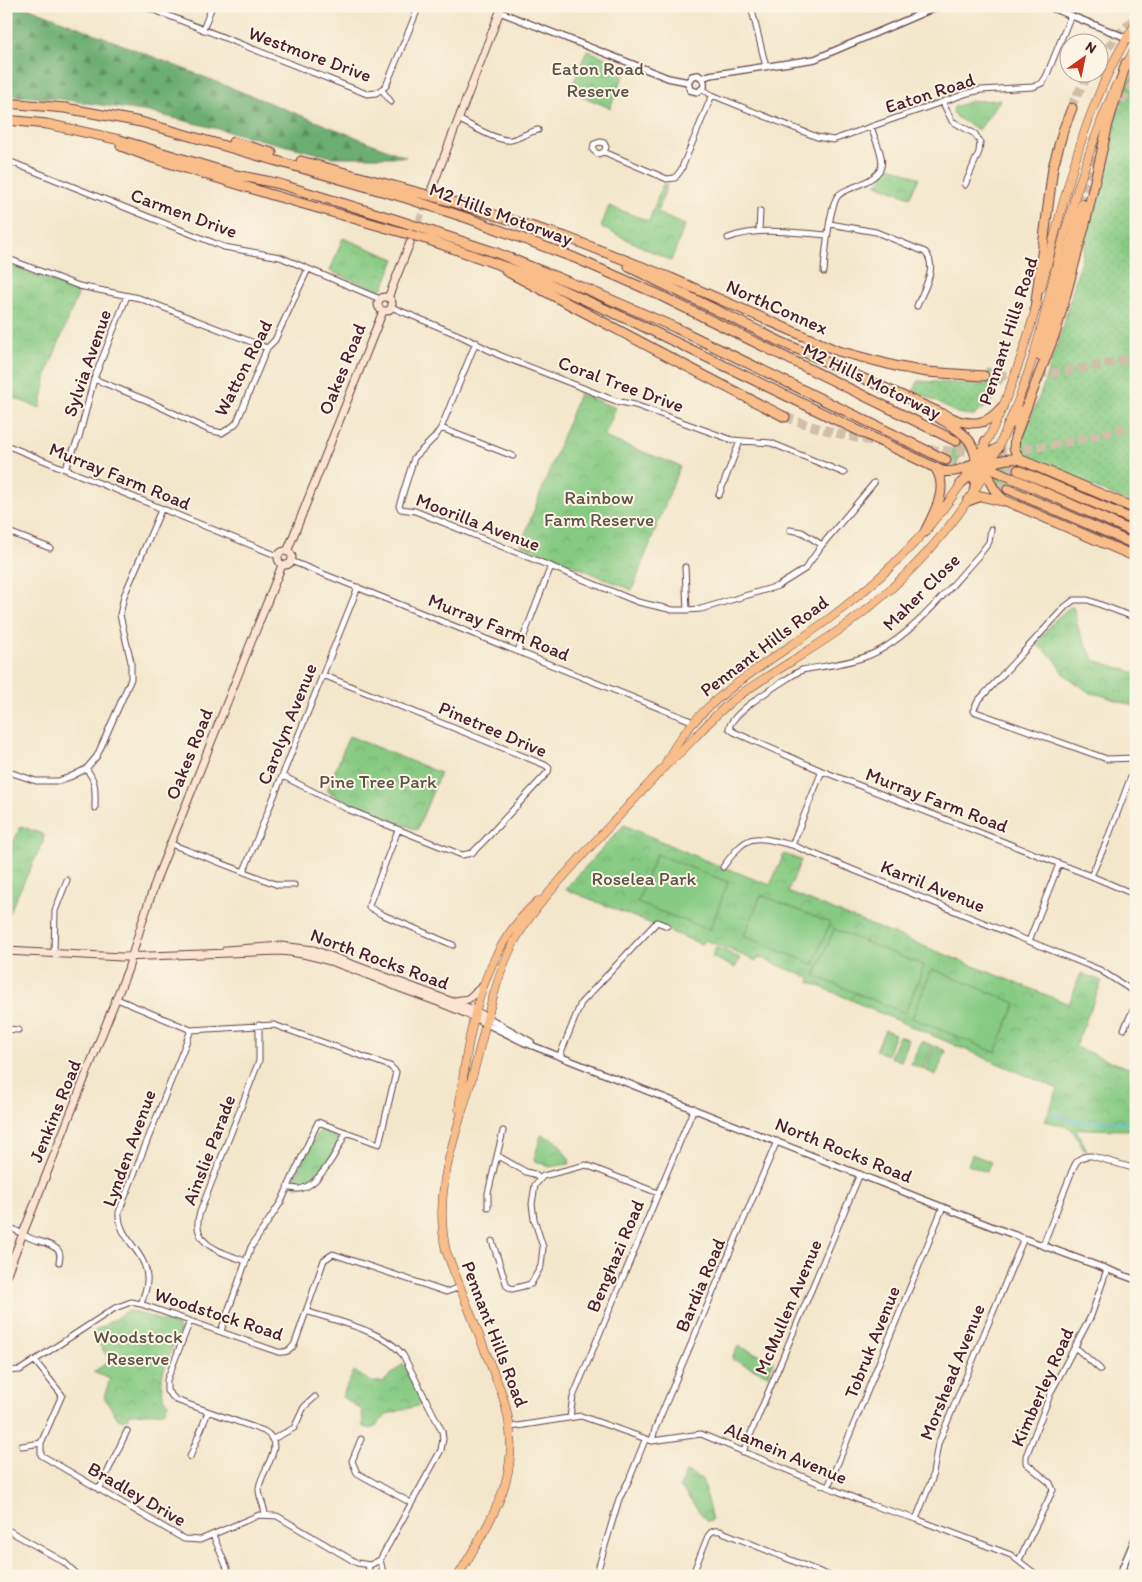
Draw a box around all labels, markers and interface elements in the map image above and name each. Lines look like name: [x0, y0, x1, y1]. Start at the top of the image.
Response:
street label: Westmore Drive: [245, 21, 375, 87]
north arrow: [1060, 32, 1110, 82]
text: N: [1082, 38, 1099, 57]
park label: Eaton Road Reserve: [552, 57, 645, 102]
street label: Eaton Road: [882, 68, 978, 118]
street label: M2 Hills Motorway: [426, 177, 576, 251]
street label: Carmen Drive: [128, 183, 240, 243]
street label: Pennant Hills Road: [973, 254, 1043, 408]
street label: NorthConnex: [723, 274, 832, 340]
street label: Sylvia Avenue: [58, 306, 116, 420]
street label: Watton Road: [209, 316, 277, 420]
street label: Oakes Road: [313, 319, 371, 418]
street label: M2 Hills Motorway: [799, 338, 945, 424]
street label: Coral Tree Drive: [555, 351, 687, 417]
street label: Murray Farm Road: [46, 437, 195, 515]
park label: Rainbow Farm Reserve: [544, 486, 654, 531]
street label: Moorilla Avenue: [413, 488, 543, 556]
street label: Maher Close: [877, 548, 965, 636]
street label: Murray Farm Road: [425, 588, 574, 666]
street label: Pennant Hills Road: [695, 590, 833, 702]
street label: Carolyn Avenue: [252, 660, 322, 788]
street label: Pinetree Drive: [435, 696, 551, 762]
street label: Oakes Road: [160, 704, 218, 803]
street label: Murray Farm Road: [863, 762, 1012, 838]
park label: Pine Tree Park: [319, 770, 437, 793]
street label: Karril Avenue: [877, 855, 989, 917]
park label: Roselea Park: [592, 867, 697, 890]
street label: North Rocks Road: [307, 923, 453, 995]
street label: Jenkins Road: [24, 1056, 86, 1166]
street label: Lynden Avenue: [97, 1086, 161, 1210]
street label: Ainslie Parade: [177, 1092, 241, 1208]
street label: North Rocks Road: [772, 1112, 917, 1188]
street label: Benghazi Road: [581, 1196, 649, 1316]
street label: Bardia Road: [670, 1234, 730, 1335]
street label: McMullen Avenue: [749, 1236, 827, 1378]
street label: Pennant Hills Road: [457, 1258, 533, 1410]
street label: Woodstock Road: [152, 1282, 287, 1346]
street label: Tobruk Avenue: [839, 1282, 905, 1402]
street label: Morshead Avenue: [914, 1301, 990, 1443]
street label: Kimberley Road: [1005, 1323, 1079, 1450]
park label: Woodstock Reserve: [93, 1325, 183, 1370]
street label: Alamein Avenue: [721, 1417, 851, 1489]
street label: Bradley Drive: [84, 1457, 190, 1531]

